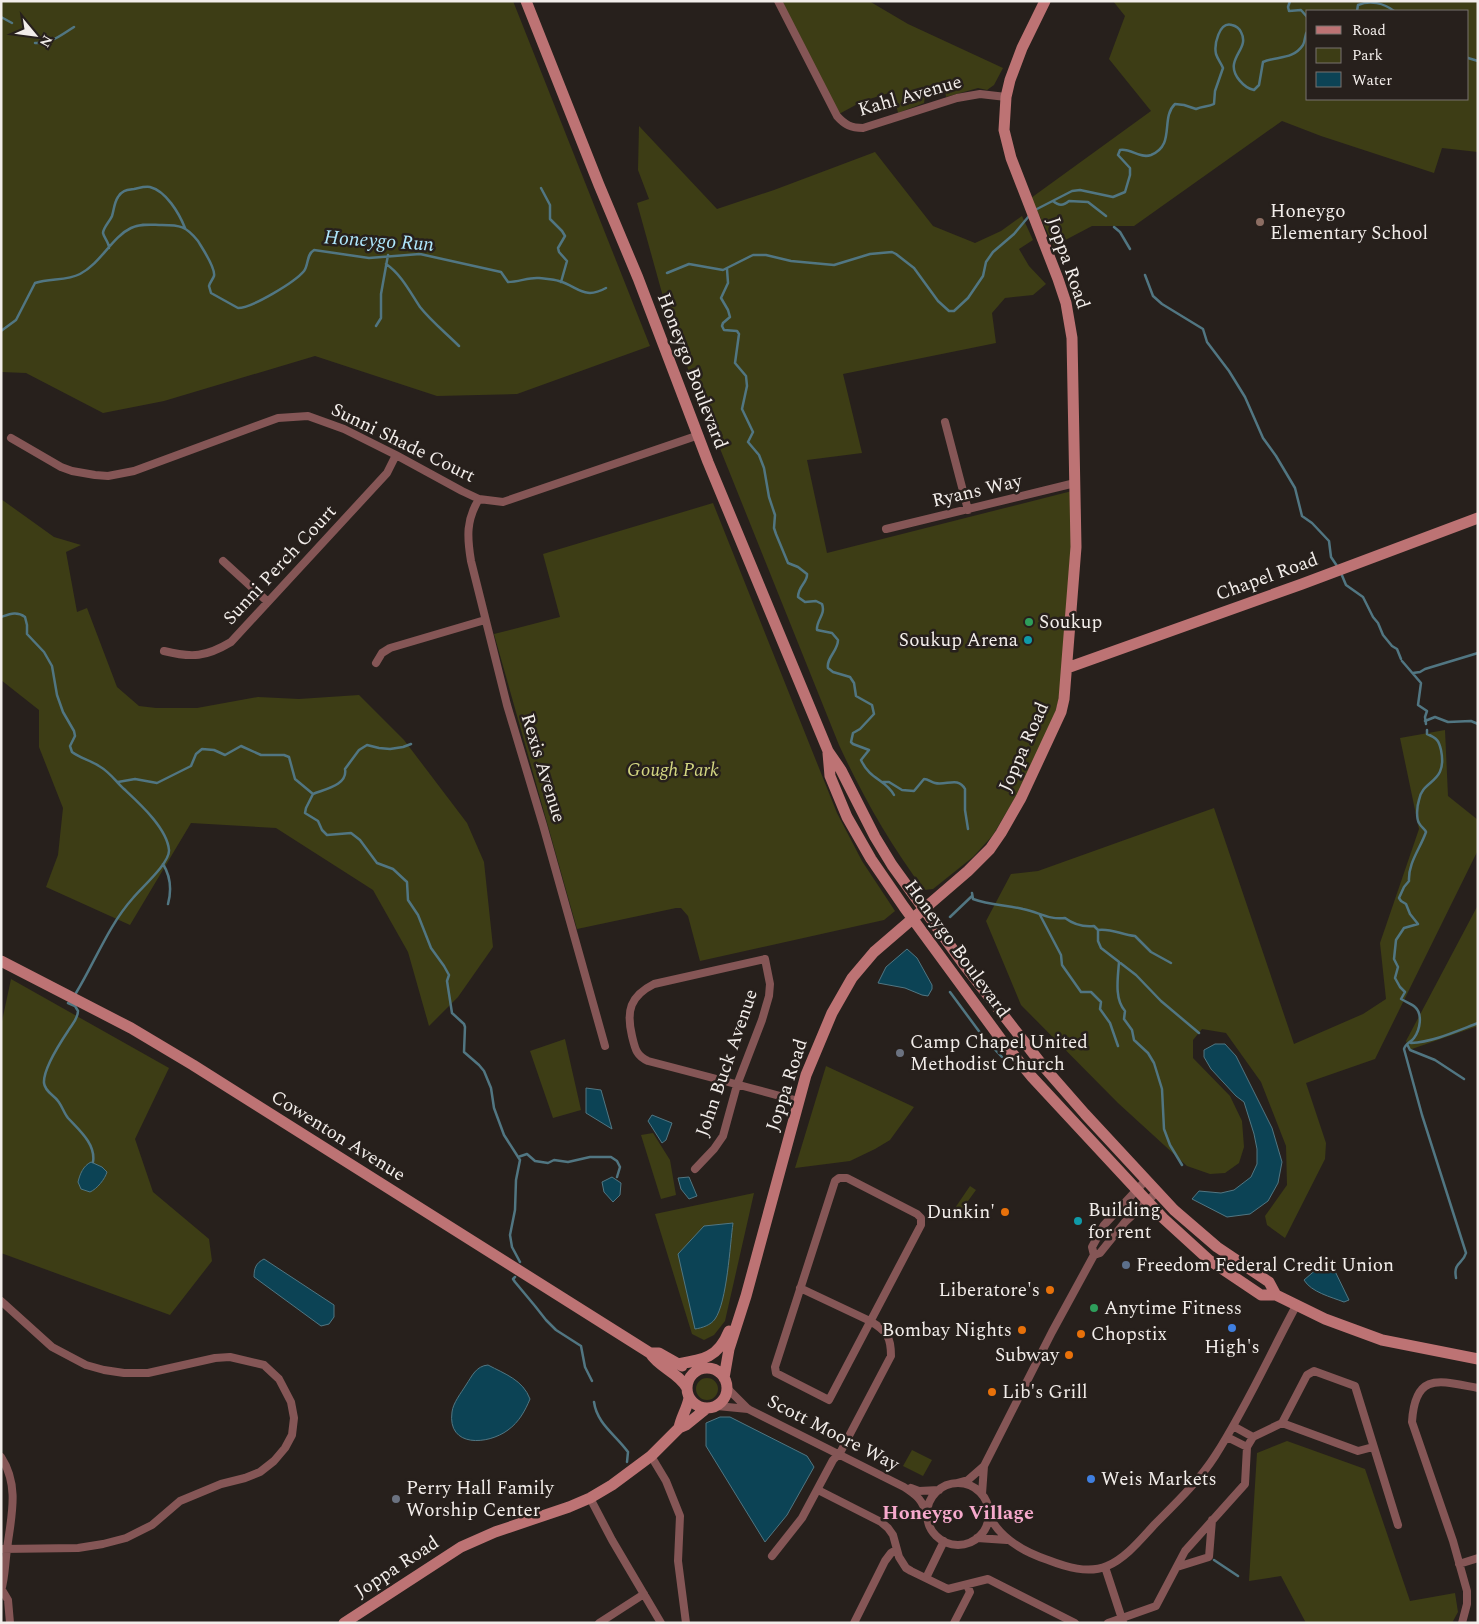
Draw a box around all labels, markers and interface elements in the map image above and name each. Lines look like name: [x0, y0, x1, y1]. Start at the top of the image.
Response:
north arrow: [10, 10, 60, 60]
legend: [1306, 10, 1469, 100]
text: Road: [1352, 19, 1386, 42]
text: N: [34, 31, 58, 51]
text: Park: [1352, 44, 1383, 67]
street label: Kahl Avenue: [855, 67, 965, 125]
text: Water: [1352, 69, 1392, 92]
place label: Honeygo Elementary School: [1270, 197, 1428, 248]
street label: Joppa Road: [1039, 213, 1097, 313]
marker: Honeygo Elementary School: [1254, 216, 1266, 228]
water label: Honeygo Run: [323, 222, 435, 260]
street label: Honeygo Boulevard: [649, 289, 735, 453]
street label: Sunni Shade Court: [326, 395, 480, 491]
street label: Ryans Way: [929, 466, 1026, 515]
street label: Sunni Perch Court: [216, 498, 344, 632]
street label: Chapel Road: [1212, 545, 1322, 609]
place label: Soukup: [1039, 608, 1102, 637]
marker: Soukup: [1023, 616, 1035, 628]
place label: Soukup Arena: [899, 626, 1019, 655]
marker: Soukup Arena: [1022, 634, 1034, 646]
street label: Joppa Road: [991, 697, 1057, 797]
street label: Rexis Avenue: [513, 710, 573, 826]
park label: Gough Park: [627, 756, 719, 785]
street label: Honeygo Boulevard: [897, 874, 1017, 1024]
street label: John Buck Avenue: [688, 985, 766, 1141]
place label: Camp Chapel United Methodist Church: [910, 1028, 1088, 1079]
street label: Joppa Road: [758, 1035, 816, 1135]
marker: Camp Chapel United Methodist Church: [894, 1047, 906, 1059]
street label: Cowenton Avenue: [265, 1083, 411, 1189]
place label: Building for rent: [1088, 1196, 1161, 1247]
place label: Dunkin': [927, 1198, 995, 1227]
marker: Dunkin': [999, 1206, 1011, 1218]
marker: Building for rent: [1072, 1215, 1084, 1227]
place label: Freedom Federal Credit Union: [1136, 1251, 1394, 1280]
marker: Freedom Federal Credit Union: [1120, 1259, 1132, 1271]
place label: Liberatore's: [938, 1276, 1040, 1305]
marker: Liberatore's: [1044, 1284, 1056, 1296]
place label: Anytime Fitness: [1104, 1294, 1242, 1323]
marker: Anytime Fitness: [1088, 1302, 1100, 1314]
place label: Bombay Nights: [882, 1316, 1012, 1345]
place label: Chopstix: [1091, 1320, 1167, 1349]
marker: High's: [1226, 1322, 1238, 1334]
marker: Bombay Nights: [1016, 1324, 1028, 1336]
marker: Chopstix: [1075, 1328, 1087, 1340]
place label: High's: [1204, 1333, 1260, 1362]
place label: Subway: [995, 1341, 1060, 1370]
marker: Subway: [1063, 1349, 1075, 1361]
place label: Lib's Grill: [1002, 1378, 1088, 1407]
marker: Lib's Grill: [986, 1386, 998, 1398]
street label: Scott Moore Way: [762, 1387, 905, 1479]
place label: Weis Markets: [1101, 1465, 1217, 1494]
marker: Weis Markets: [1085, 1473, 1097, 1485]
place label: Perry Hall Family Worship Center: [406, 1474, 555, 1525]
marker: Perry Hall Family Worship Center: [390, 1493, 402, 1505]
district label: Honeygo Village: [882, 1498, 1034, 1528]
street label: Joppa Road: [349, 1529, 445, 1605]

